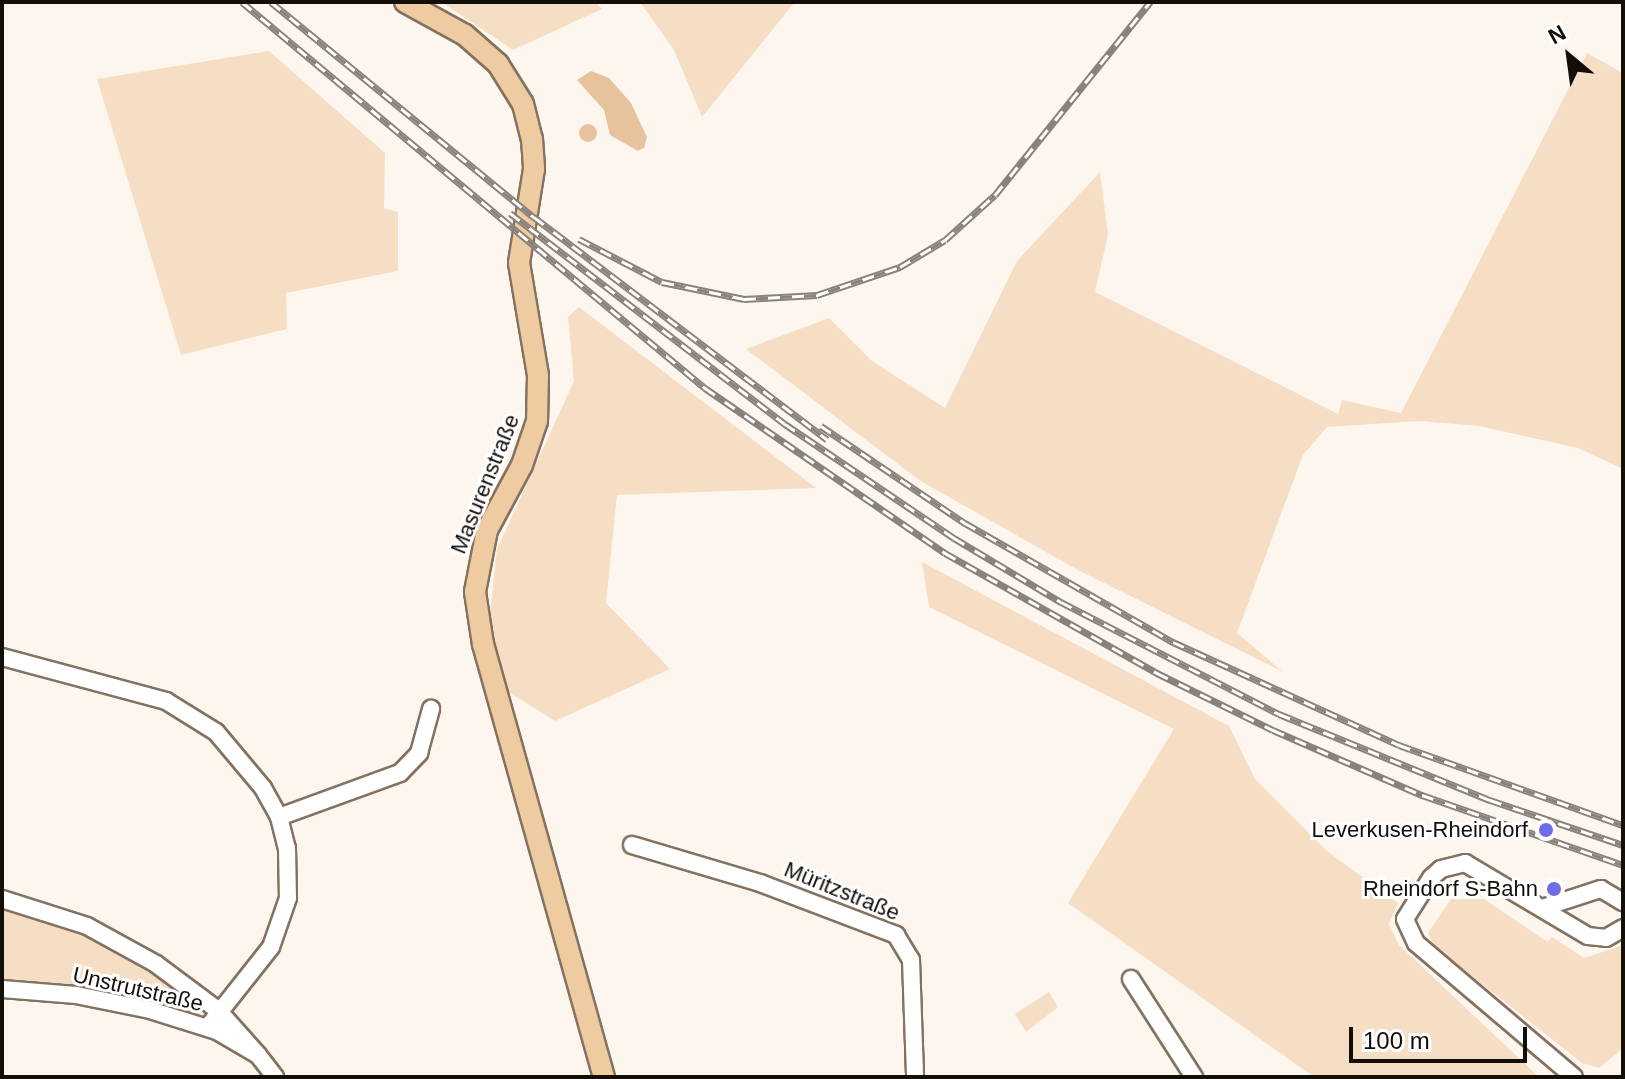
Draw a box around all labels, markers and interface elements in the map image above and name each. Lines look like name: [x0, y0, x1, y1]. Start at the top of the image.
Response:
north arrow: [1529, 16, 1609, 96]
text: N: [1544, 20, 1570, 49]
street label: Masurenstraße: [445, 410, 525, 558]
place label: Leverkusen-Rheindorf: [1312, 817, 1528, 843]
marker: Leverkusen-Rheindorf: [1535, 819, 1557, 841]
street label: Müritzstraße: [780, 856, 904, 926]
place label: Rheindorf S-Bahn: [1363, 876, 1538, 902]
marker: Rheindorf S-Bahn: [1545, 880, 1563, 898]
street label: Unstrutstraße: [70, 961, 206, 1017]
scale bar: [1353, 1011, 1531, 1061]
text: 100 m: [1363, 1027, 1430, 1054]

